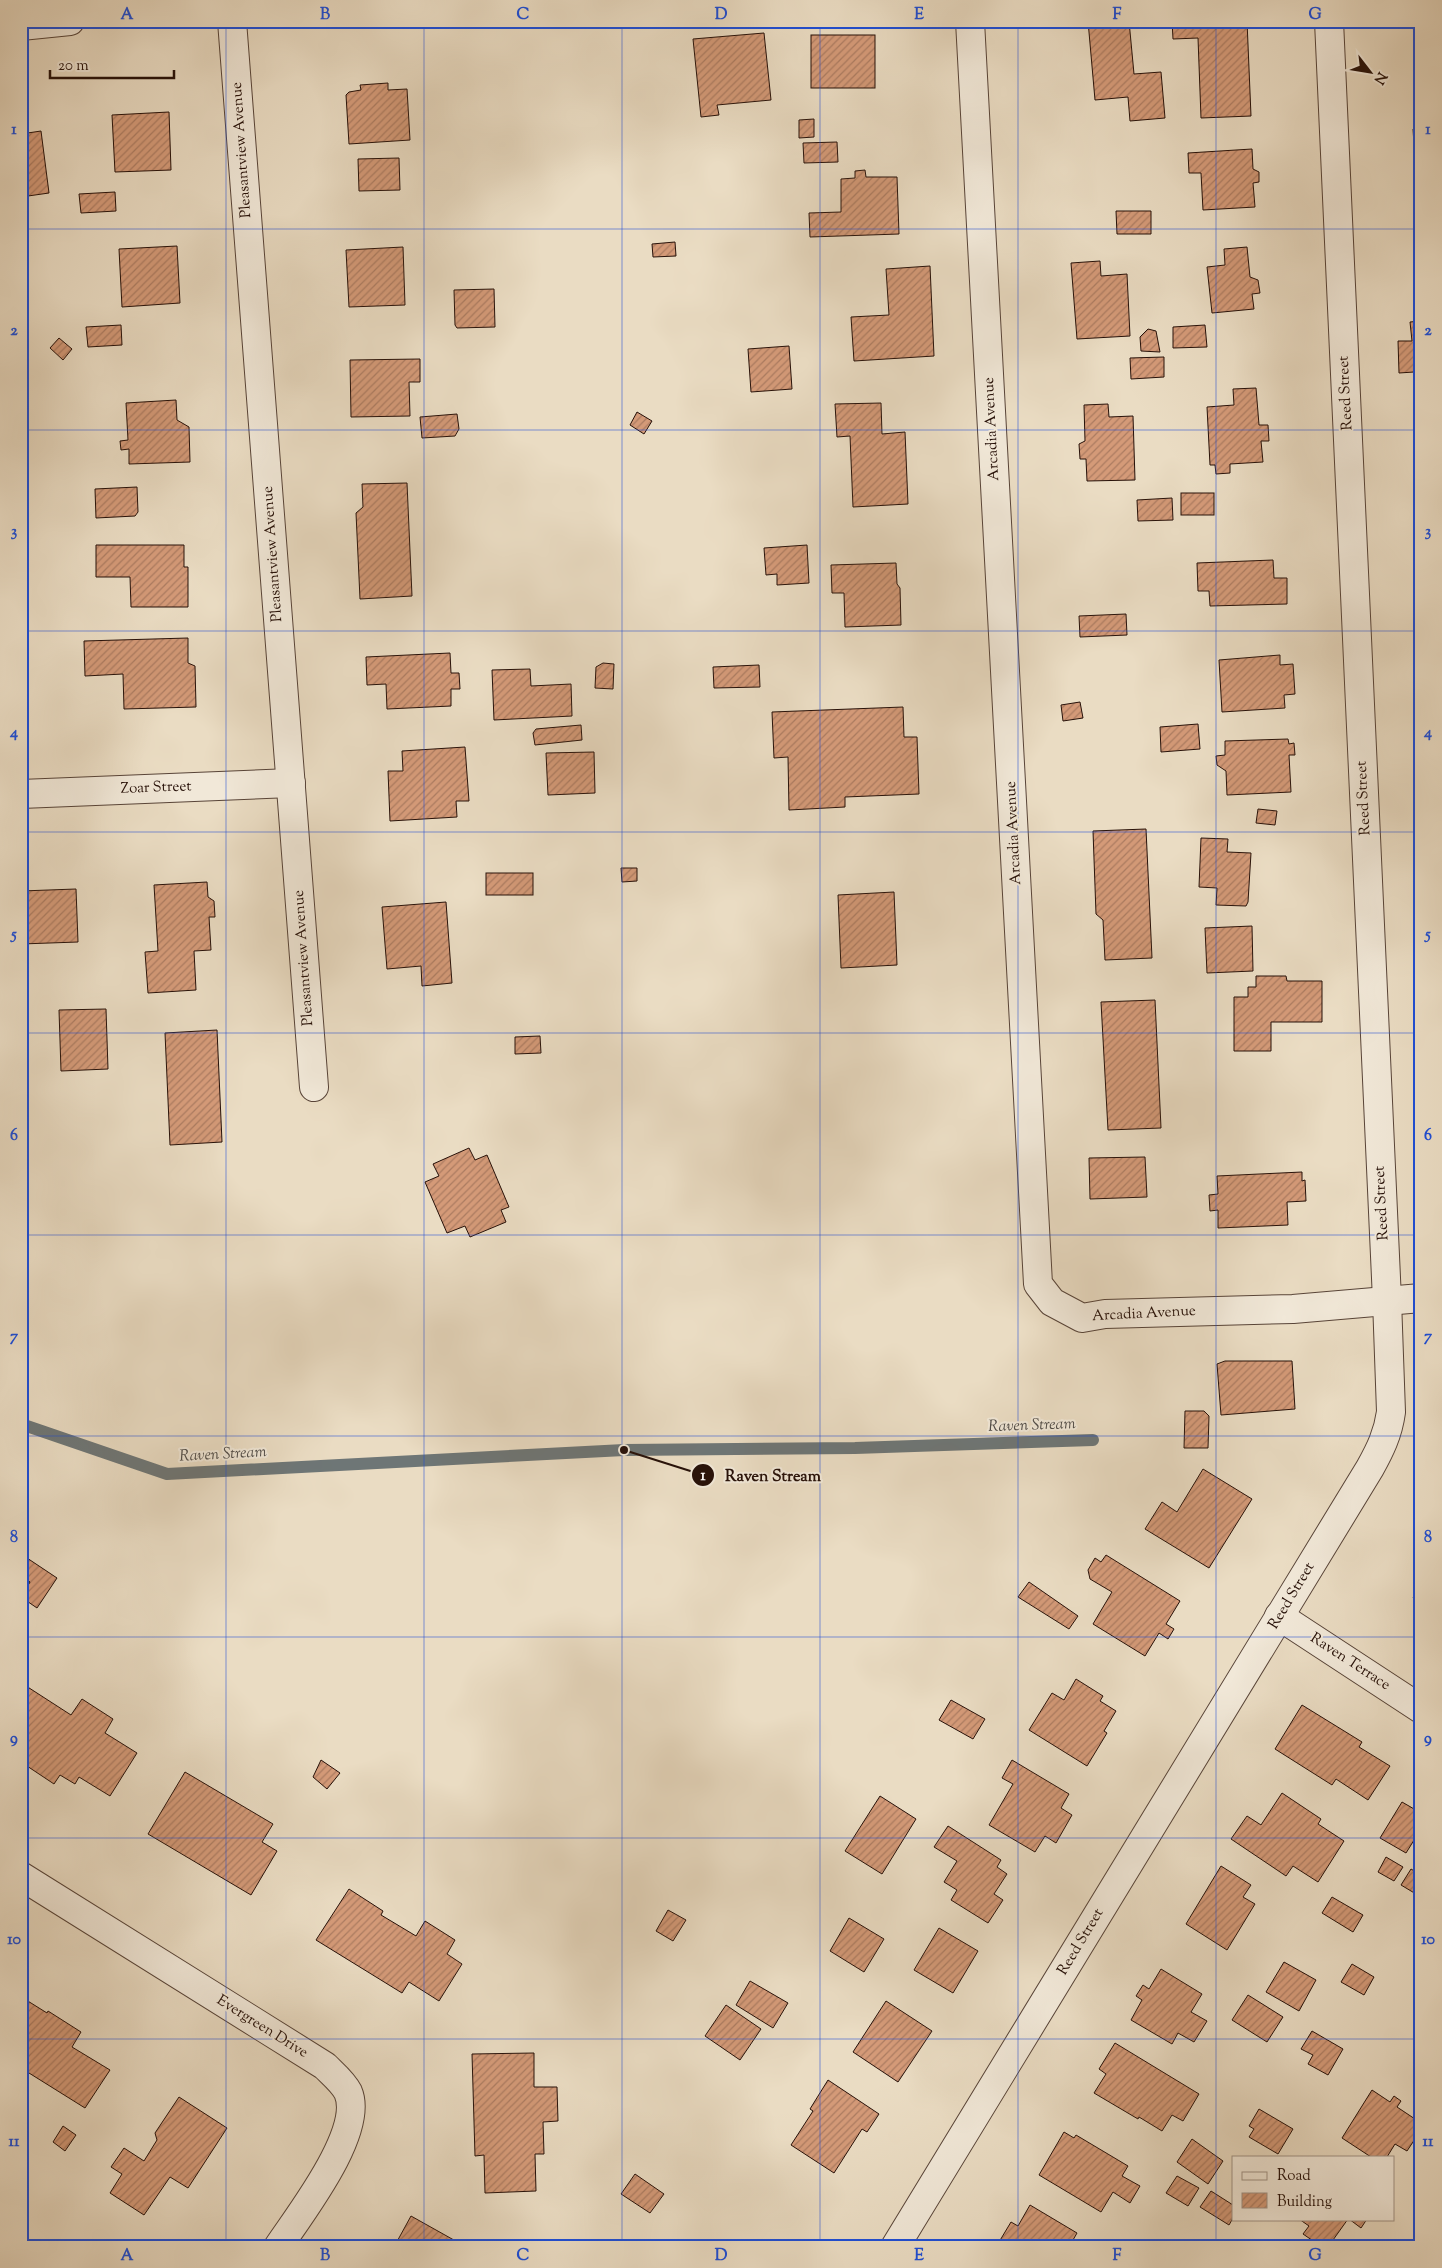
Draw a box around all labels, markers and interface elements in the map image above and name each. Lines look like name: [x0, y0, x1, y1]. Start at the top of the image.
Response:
text: A: [121, 4, 134, 27]
text: B: [320, 4, 330, 27]
text: C: [517, 4, 530, 27]
text: D: [715, 4, 728, 27]
text: E: [914, 4, 924, 27]
text: F: [1113, 4, 1122, 27]
text: G: [1308, 4, 1322, 27]
scale bar: [50, 48, 174, 80]
north arrow: [1344, 48, 1394, 98]
text: 20 m: [58, 56, 89, 77]
text: N: [1368, 68, 1391, 88]
street label: Pleasantview Avenue: [227, 81, 257, 219]
text: 1: [11, 119, 17, 142]
text: 1: [1425, 119, 1431, 142]
text: 2: [10, 320, 18, 343]
text: 2: [1424, 320, 1432, 343]
street label: Reed Street: [1334, 355, 1358, 431]
street label: Arcadia Avenue: [979, 377, 1005, 481]
street label: Pleasantview Avenue: [258, 485, 288, 623]
text: 3: [11, 521, 18, 544]
text: 3: [1425, 521, 1432, 544]
text: 4: [9, 722, 18, 745]
text: 4: [1423, 722, 1432, 745]
street label: Reed Street: [1352, 760, 1376, 836]
street label: Zoar Street: [120, 776, 192, 800]
street label: Arcadia Avenue: [1001, 781, 1027, 885]
street label: Pleasantview Avenue: [289, 889, 319, 1027]
text: 5: [9, 924, 17, 947]
text: 5: [1423, 924, 1431, 947]
text: 6: [10, 1125, 18, 1148]
text: 6: [1424, 1125, 1432, 1148]
street label: Reed Street: [1370, 1165, 1394, 1241]
street label: Arcadia Avenue: [1092, 1301, 1196, 1327]
text: 7: [10, 1326, 19, 1349]
text: 7: [1424, 1326, 1433, 1349]
water label: Raven Stream: [988, 1413, 1076, 1439]
water label: Raven Stream: [179, 1441, 267, 1469]
callout: Raven Stream: [690, 1460, 831, 1491]
text: 1: [700, 1466, 706, 1487]
text: Raven Stream: [725, 1466, 822, 1489]
text: 8: [10, 1527, 18, 1550]
text: 8: [1424, 1527, 1432, 1550]
street label: Reed Street: [1264, 1559, 1320, 1633]
street label: Raven Terrace: [1306, 1628, 1394, 1696]
text: 9: [10, 1728, 18, 1751]
text: 9: [1424, 1728, 1432, 1751]
street label: Reed Street: [1053, 1905, 1109, 1979]
text: 10: [7, 1929, 21, 1952]
text: 10: [1421, 1929, 1435, 1952]
street label: Evergreen Drive: [212, 1990, 312, 2064]
text: 11: [9, 2131, 20, 2154]
text: 11: [1423, 2131, 1434, 2154]
legend: [1232, 2156, 1394, 2220]
text: Road: [1277, 2166, 1311, 2187]
text: Building: [1277, 2192, 1332, 2213]
text: A: [121, 2245, 134, 2268]
text: B: [320, 2245, 330, 2268]
text: C: [517, 2245, 530, 2268]
text: D: [715, 2245, 728, 2268]
text: E: [914, 2245, 924, 2268]
text: F: [1113, 2245, 1122, 2268]
text: G: [1308, 2245, 1322, 2268]

